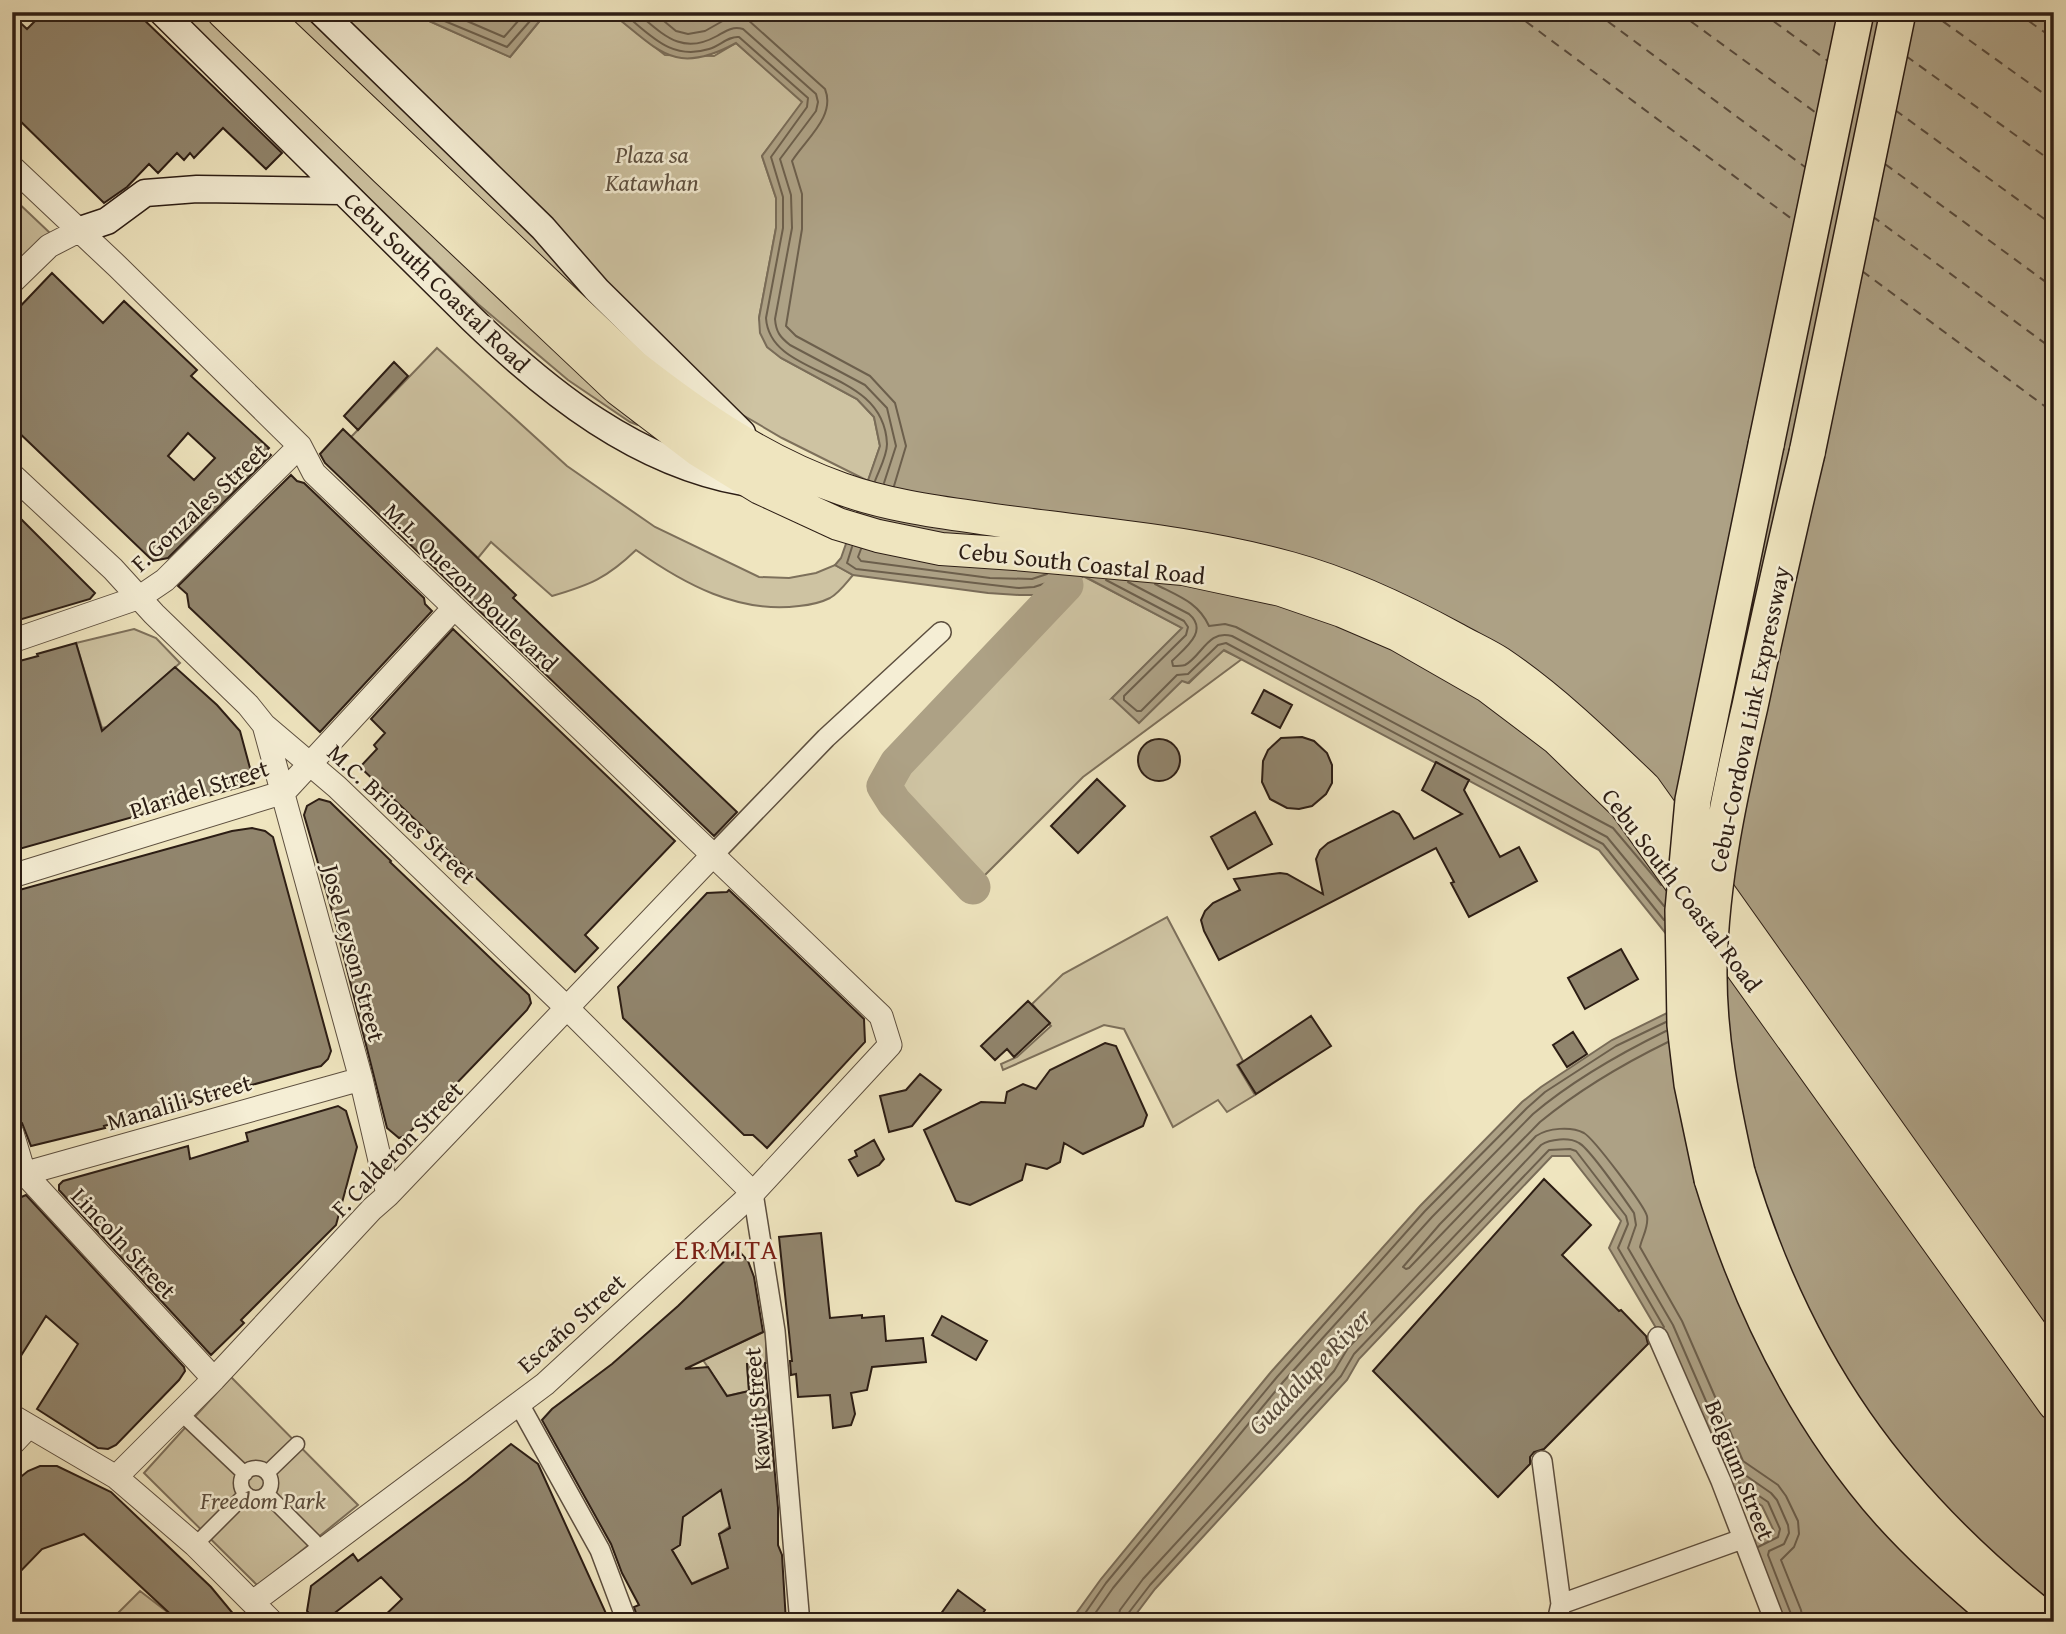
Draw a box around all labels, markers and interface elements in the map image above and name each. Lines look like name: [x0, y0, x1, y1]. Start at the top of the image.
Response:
park label: Plaza sa Katawhan: [604, 137, 699, 200]
street label: Cebu South Coastal Road: [336, 183, 538, 381]
street label: F. Gonzales Street: [123, 434, 276, 580]
street label: M.L. Quezon Boulevard: [376, 494, 566, 680]
street label: Cebu South Coastal Road: [957, 533, 1207, 593]
street label: Cebu-Cordova Link Expressway: [1699, 563, 1799, 875]
street label: M.C. Briones Street: [320, 736, 485, 893]
street label: Plaridel Street: [125, 750, 274, 828]
street label: Cebu South Coastal Road: [1594, 781, 1771, 999]
street label: Jose Leyson Street: [313, 858, 395, 1046]
street label: Manalili Street: [103, 1065, 256, 1139]
street label: F. Calderon Street: [323, 1073, 471, 1225]
street label: Lincoln Street: [63, 1179, 185, 1307]
district label: ERMITA: [675, 1228, 779, 1269]
street label: Escaño Street: [509, 1264, 633, 1381]
water label: Guadalupe River: [1238, 1298, 1381, 1443]
street label: Kawit Street: [734, 1345, 780, 1472]
street label: Belgium Street: [1696, 1394, 1784, 1546]
park label: Freedom Park: [199, 1483, 326, 1518]

